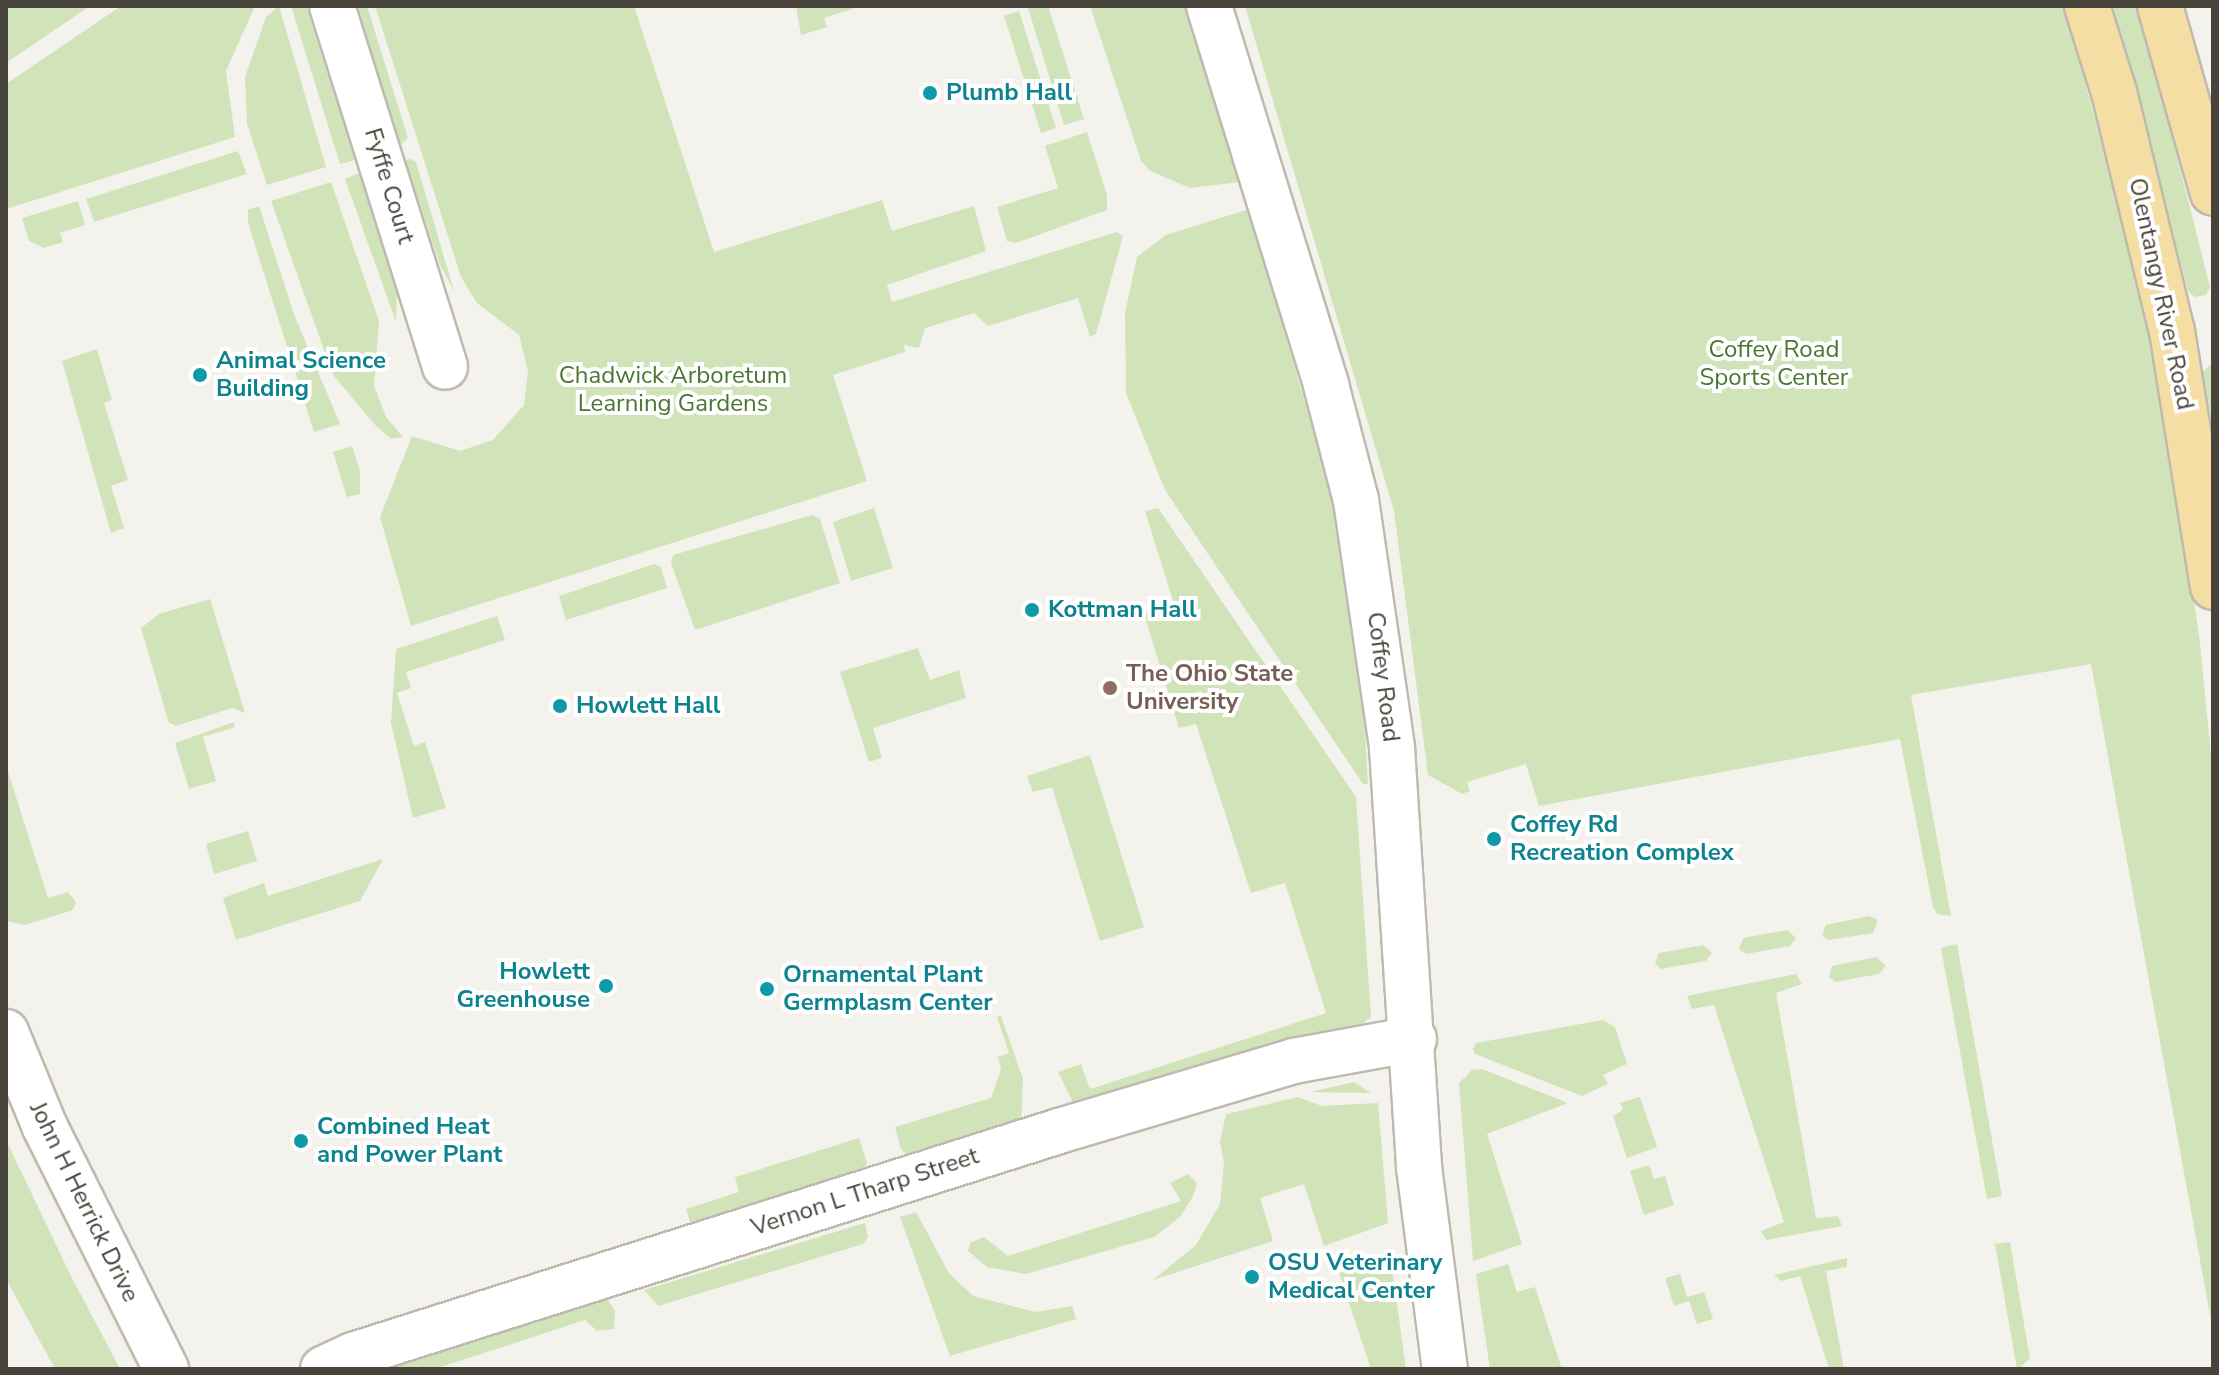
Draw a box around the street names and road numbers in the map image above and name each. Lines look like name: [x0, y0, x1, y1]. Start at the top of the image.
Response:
street label: Fyffe Court: [358, 125, 420, 247]
street label: Olentangy River Road: [2122, 175, 2200, 413]
street label: Coffey Road: [1361, 610, 1405, 744]
street label: John H Herrick Drive: [23, 1097, 145, 1307]
street label: Vernon L Tharp Street: [748, 1142, 982, 1242]

